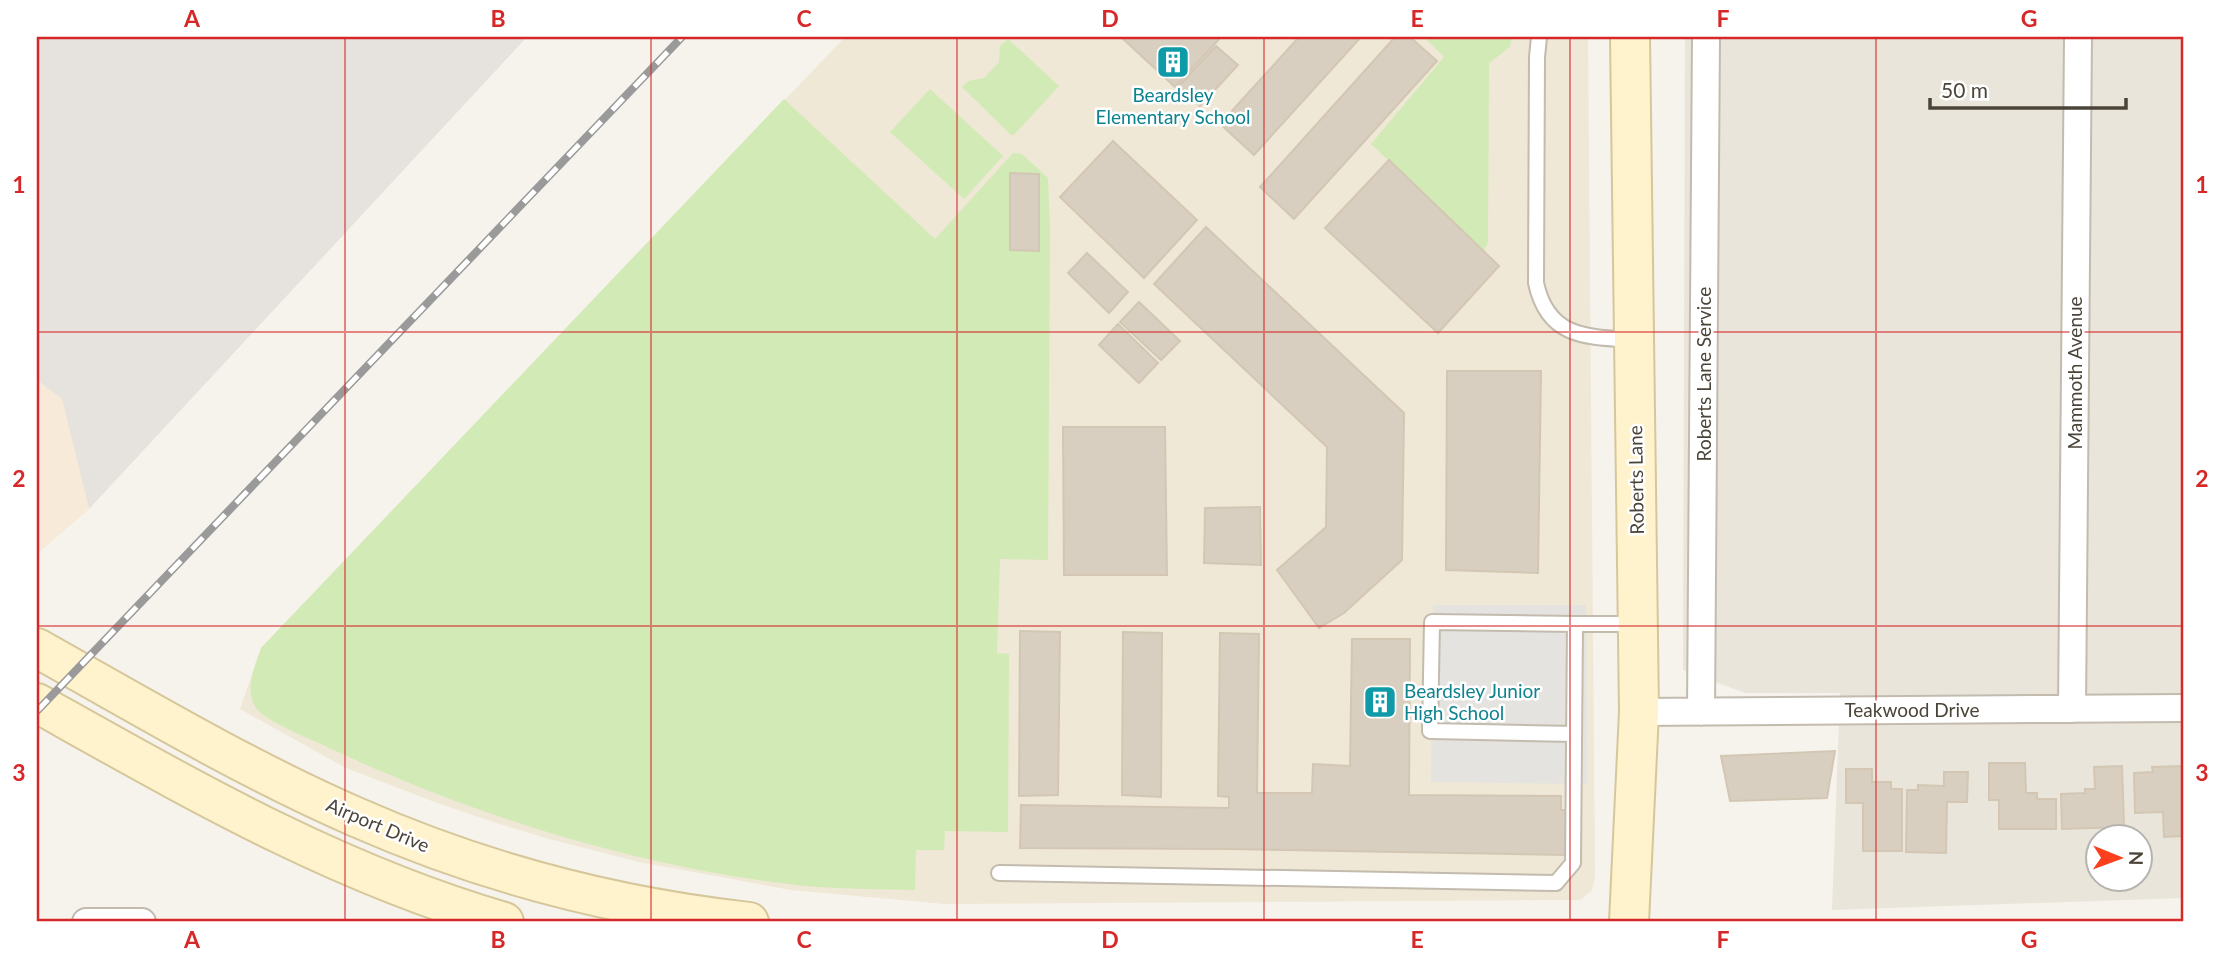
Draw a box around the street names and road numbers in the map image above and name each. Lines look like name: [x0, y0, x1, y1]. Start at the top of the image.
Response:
street label: Roberts Lane Service: [1692, 287, 1715, 461]
street label: Mammoth Avenue: [2063, 296, 2086, 450]
street label: Roberts Lane: [1623, 425, 1648, 535]
street label: Teakwood Drive: [1844, 698, 1980, 721]
street label: Airport Drive: [323, 793, 433, 857]

